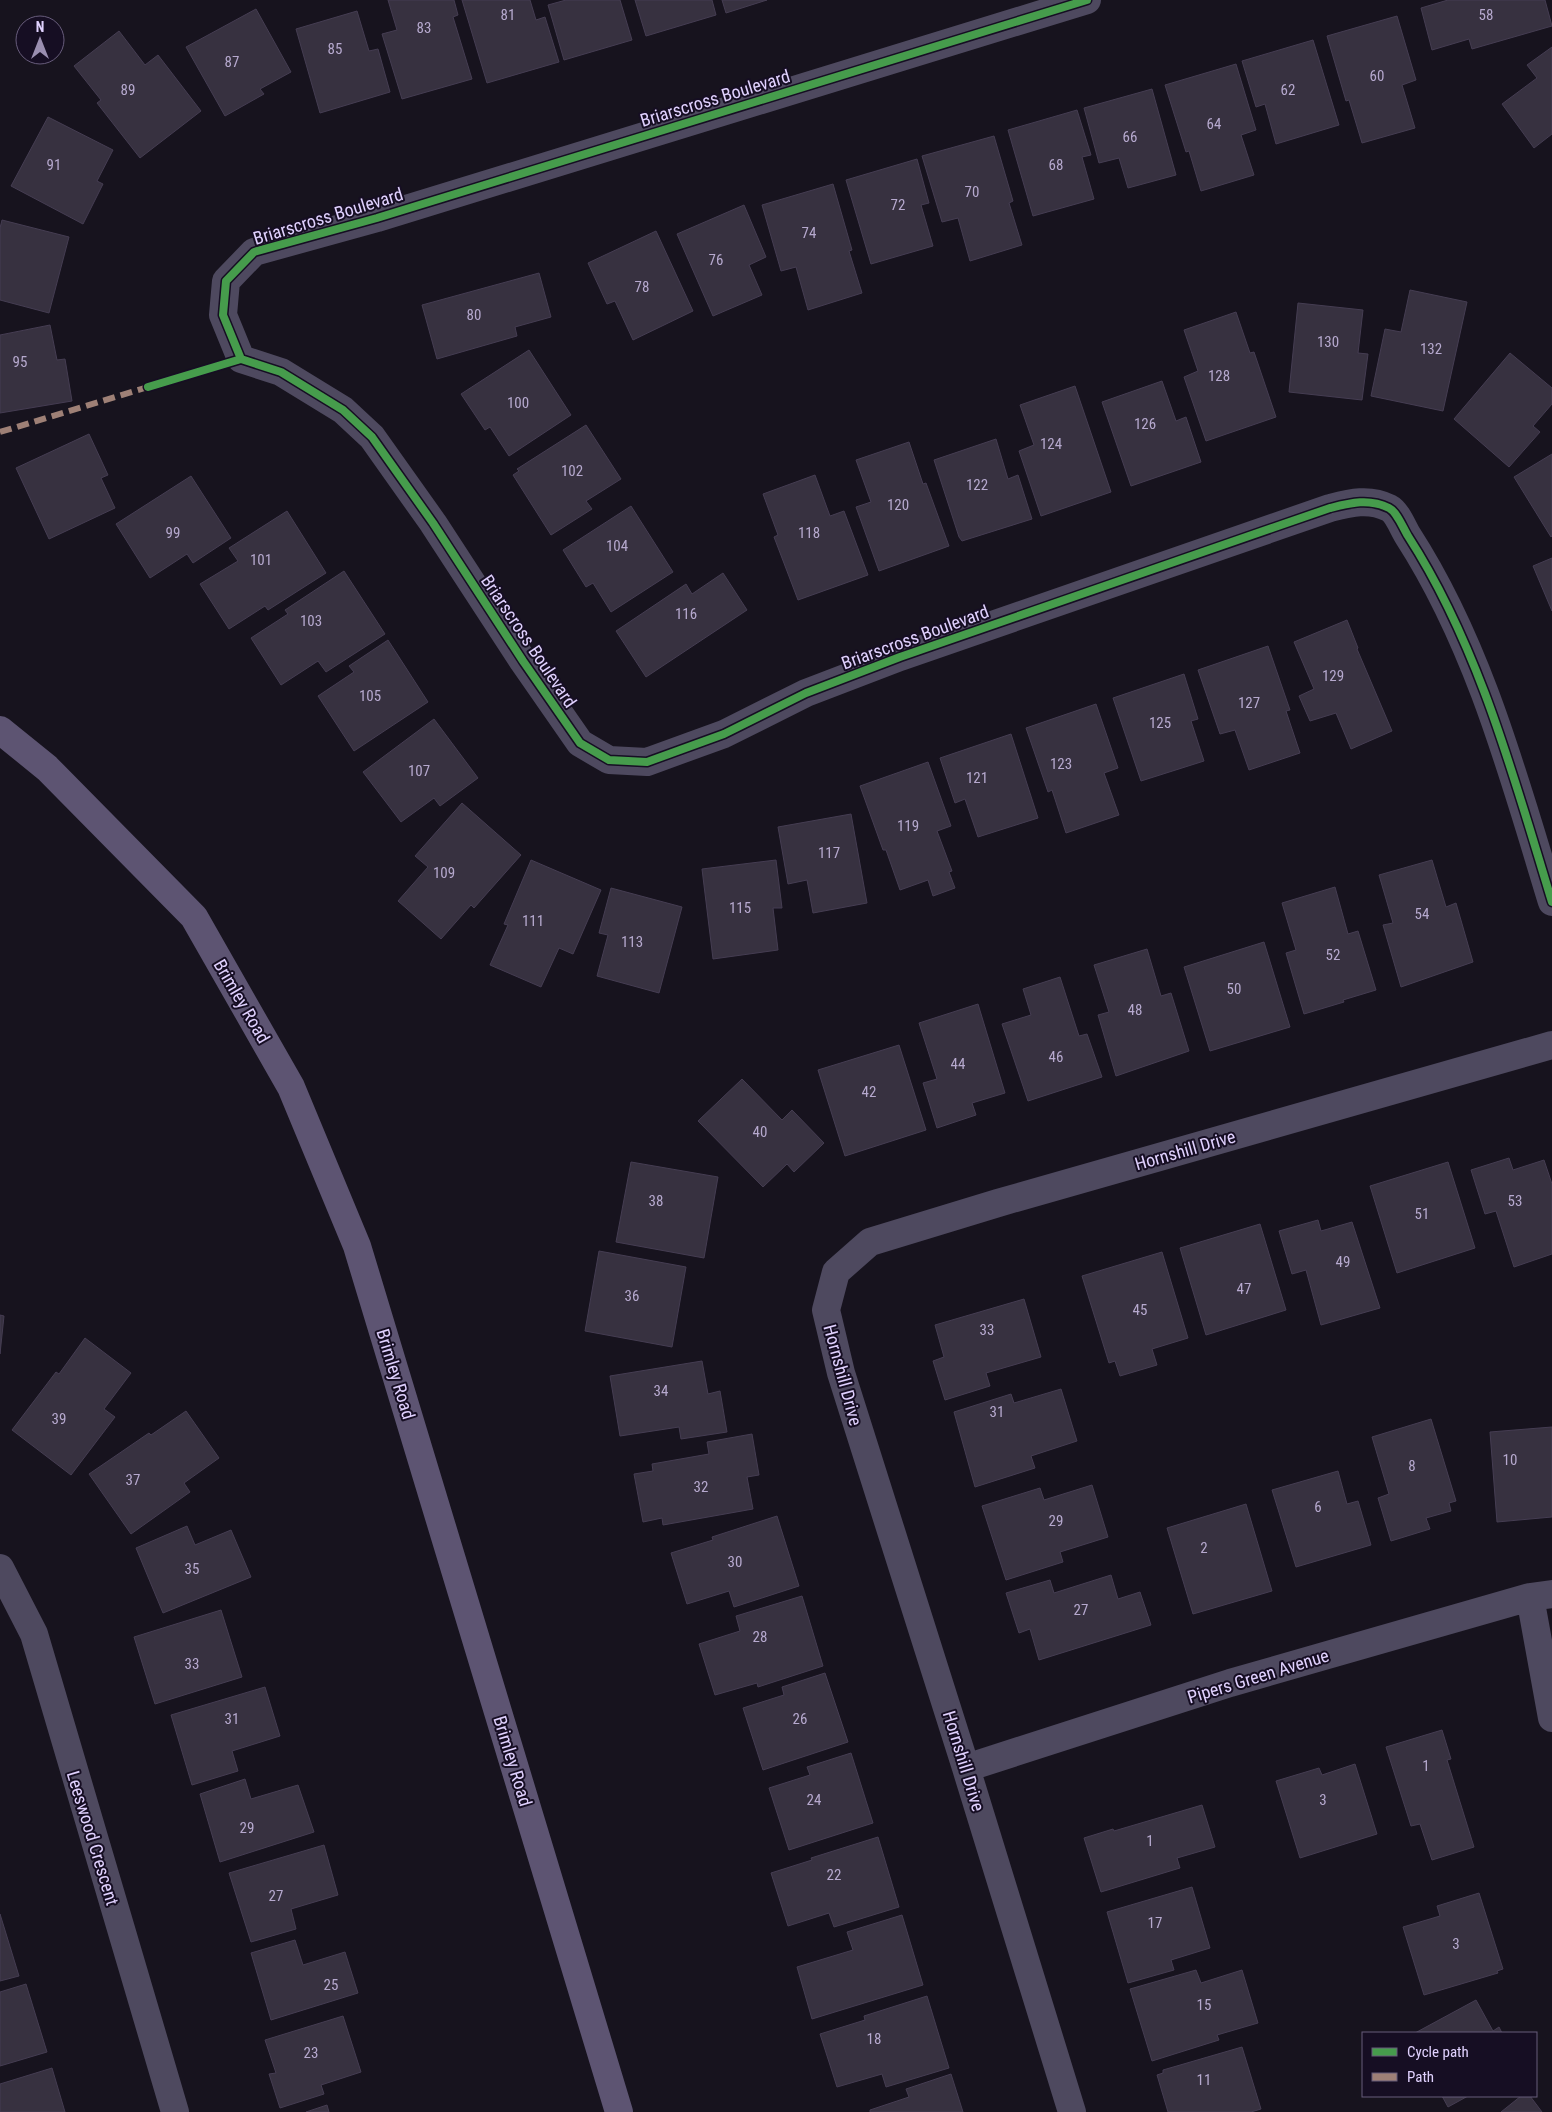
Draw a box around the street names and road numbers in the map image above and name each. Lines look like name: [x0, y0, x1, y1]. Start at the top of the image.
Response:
street label: Briarscross Boulevard: [638, 65, 792, 131]
street label: Briarscross Boulevard: [251, 183, 405, 249]
street label: Briarscross Boulevard: [477, 571, 581, 711]
street label: Briarscross Boulevard: [838, 601, 992, 673]
street label: Brimley Road: [210, 955, 274, 1047]
street label: Hornshill Drive: [1132, 1126, 1238, 1174]
street label: Hornshill Drive: [819, 1322, 867, 1428]
street label: Brimley Road: [372, 1326, 420, 1422]
street label: Pipers Green Avenue: [1185, 1645, 1331, 1707]
street label: Hornshill Drive: [939, 1708, 989, 1814]
street label: Brimley Road: [489, 1713, 537, 1809]
street label: Leeswood Crescent: [63, 1768, 123, 1908]

